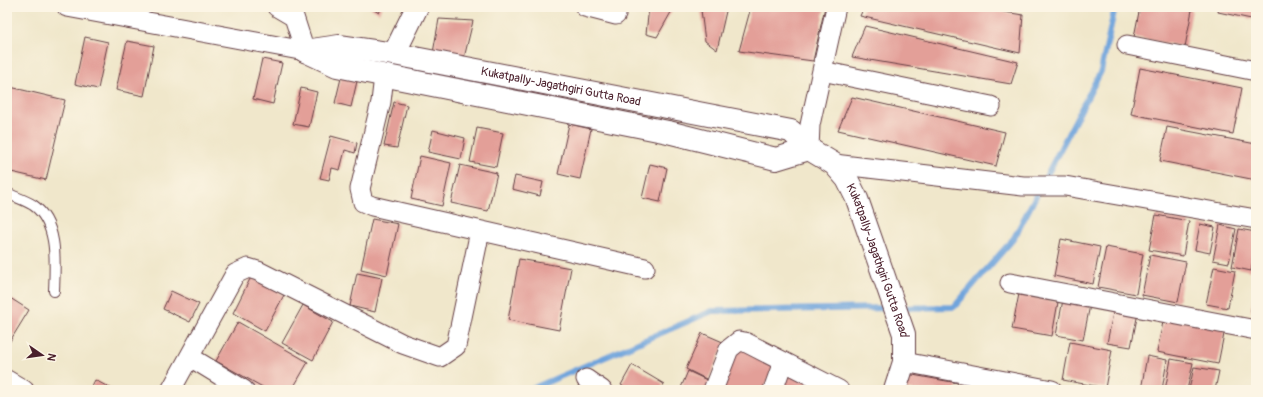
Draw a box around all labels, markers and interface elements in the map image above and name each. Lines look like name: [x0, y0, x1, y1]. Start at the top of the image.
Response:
street label: Kukatpally-Jagathgiri Gutta Road: [480, 64, 642, 109]
street label: Kukatpally-Jagathgiri Gutta Road: [843, 181, 912, 337]
north arrow: [22, 335, 62, 375]
text: N: [44, 352, 58, 363]

